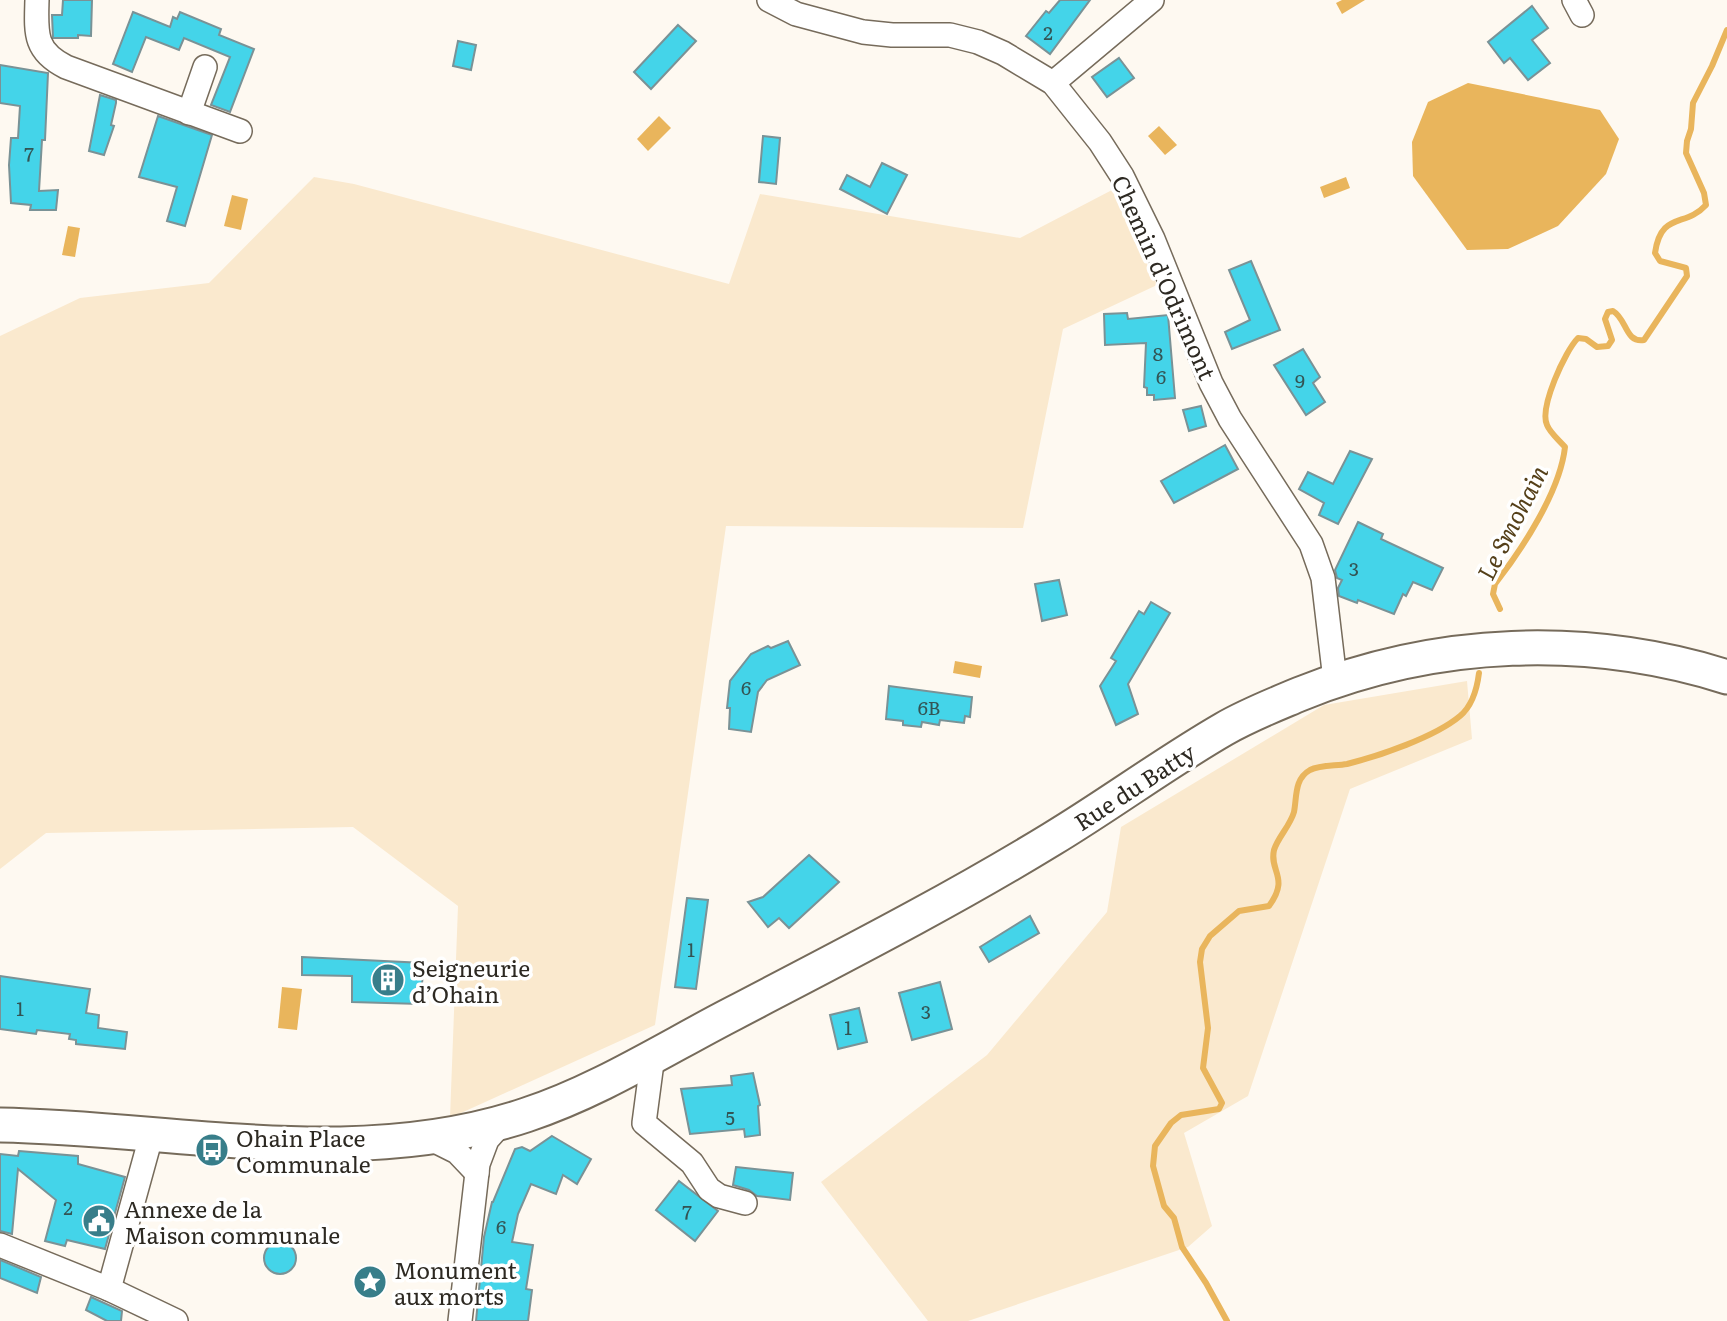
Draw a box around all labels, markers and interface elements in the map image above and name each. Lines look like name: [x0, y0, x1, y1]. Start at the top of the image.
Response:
house number: 2: [1043, 18, 1053, 46]
house number: 7: [24, 139, 34, 167]
street label: Chemin d'Odrimont: [1105, 169, 1226, 385]
house number: 8: [1153, 339, 1163, 367]
house number: 6: [1156, 362, 1166, 390]
house number: 9: [1295, 366, 1305, 394]
water label: Le Smohain: [1467, 458, 1555, 586]
house number: 3: [1349, 554, 1359, 582]
house number: 6: [741, 673, 751, 701]
house number: 6B: [918, 693, 940, 721]
street label: Rue du Batty: [1067, 734, 1202, 838]
house number: 1: [687, 935, 695, 963]
place label: Seigneurie d’Ohain: [412, 950, 530, 1010]
building icon: Seigneurie d’Ohain: [369, 961, 407, 999]
house number: 1: [16, 994, 24, 1022]
house number: 3: [921, 997, 931, 1025]
house number: 1: [844, 1013, 852, 1041]
house number: 5: [725, 1103, 735, 1131]
place label: Ohain Place Communale: [236, 1120, 371, 1180]
bus stop icon: Ohain Place Communale: [193, 1131, 231, 1169]
place label: Annexe de la Maison communale: [124, 1191, 340, 1251]
house number: 2: [63, 1193, 73, 1221]
house number: 7: [682, 1197, 692, 1225]
public building icon: Annexe de la Maison communale: [80, 1202, 118, 1240]
house number: 6: [496, 1212, 506, 1240]
place label: Monument aux morts: [394, 1252, 518, 1312]
place icon: Monument aux morts: [351, 1263, 389, 1301]

